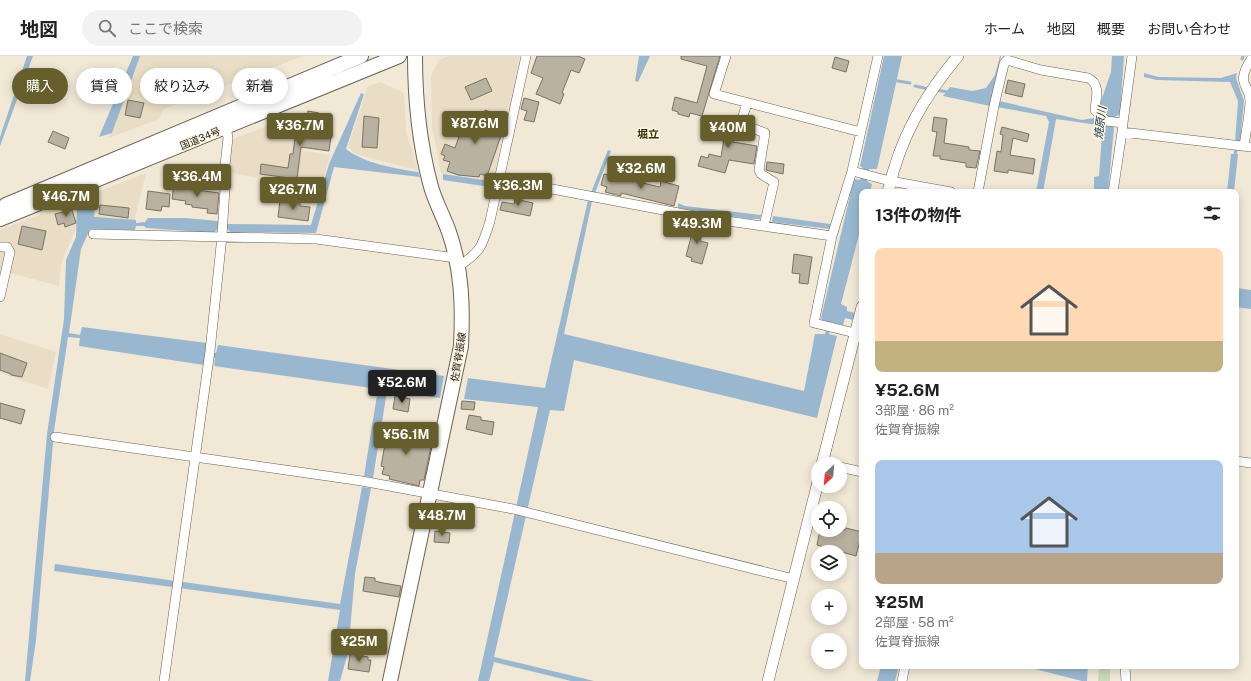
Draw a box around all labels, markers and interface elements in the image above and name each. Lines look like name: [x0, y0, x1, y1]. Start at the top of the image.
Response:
search box: [82, 10, 362, 46]
icon: search: [96, 17, 118, 39]
text: 地図: [20, 18, 58, 40]
text: ここで検索: [128, 20, 203, 37]
text: ホーム: [983, 21, 1025, 37]
text: 地図: [1047, 21, 1075, 37]
text: 概要: [1097, 21, 1125, 37]
text: お問い合わせ: [1147, 21, 1231, 37]
chip: 購入: [12, 68, 68, 104]
chip: 賃貸: [76, 68, 132, 104]
chip: 絞り込み: [140, 68, 224, 104]
chip: 新着: [232, 68, 288, 104]
water label: 焼原川: [1092, 105, 1108, 140]
pin: ¥87.6M: [442, 111, 508, 145]
pin: ¥36.7M: [267, 113, 333, 147]
pin: ¥40M: [704, 115, 752, 149]
text: ¥87.6M: [451, 116, 499, 131]
text: ¥36.7M: [276, 118, 324, 133]
text: ¥40M: [709, 120, 747, 135]
street label: 国道34号: [178, 124, 222, 152]
district label: 堀立: [637, 128, 659, 140]
pin: ¥32.6M: [608, 156, 674, 190]
text: ¥32.6M: [616, 161, 666, 176]
pin: ¥36.4M: [164, 164, 230, 198]
text: ¥36.4M: [172, 169, 222, 184]
pin: ¥36.3M: [485, 173, 551, 207]
pin: ¥26.7M: [260, 177, 326, 211]
text: ¥36.3M: [493, 178, 543, 193]
text: ¥26.7M: [269, 182, 317, 197]
pin: ¥46.7M: [33, 184, 99, 218]
text: ¥46.7M: [42, 189, 90, 204]
icon: filters: [1201, 202, 1223, 224]
text: 13件の物件: [875, 205, 962, 225]
pin: ¥49.3M: [664, 211, 730, 245]
text: ¥49.3M: [672, 216, 722, 231]
icon: home: [1013, 274, 1085, 346]
street label: 佐賀脊振線: [448, 331, 468, 383]
pin: ¥52.6M: [369, 370, 435, 404]
text: ¥52.6M: [377, 375, 427, 390]
text: ¥52.6M: [875, 380, 940, 400]
text: 3部屋 · 86 m²: [875, 403, 954, 418]
pin: ¥56.1M: [373, 422, 439, 456]
text: 佐賀脊振線: [875, 422, 940, 437]
text: ¥56.1M: [383, 427, 429, 442]
north arrow: [811, 457, 847, 493]
map controls: [811, 457, 847, 669]
icon: home: [1013, 486, 1085, 558]
button: locate: [811, 501, 847, 537]
pin: ¥48.7M: [409, 503, 475, 537]
text: ¥48.7M: [418, 508, 466, 523]
button: layers: [811, 545, 847, 581]
button: +: [811, 589, 847, 625]
text: ¥25M: [875, 592, 924, 612]
text: 2部屋 · 58 m²: [875, 615, 954, 630]
pin: ¥25M: [335, 629, 383, 663]
button: −: [811, 633, 847, 669]
text: ¥25M: [340, 634, 378, 649]
text: 佐賀脊振線: [875, 634, 940, 649]

